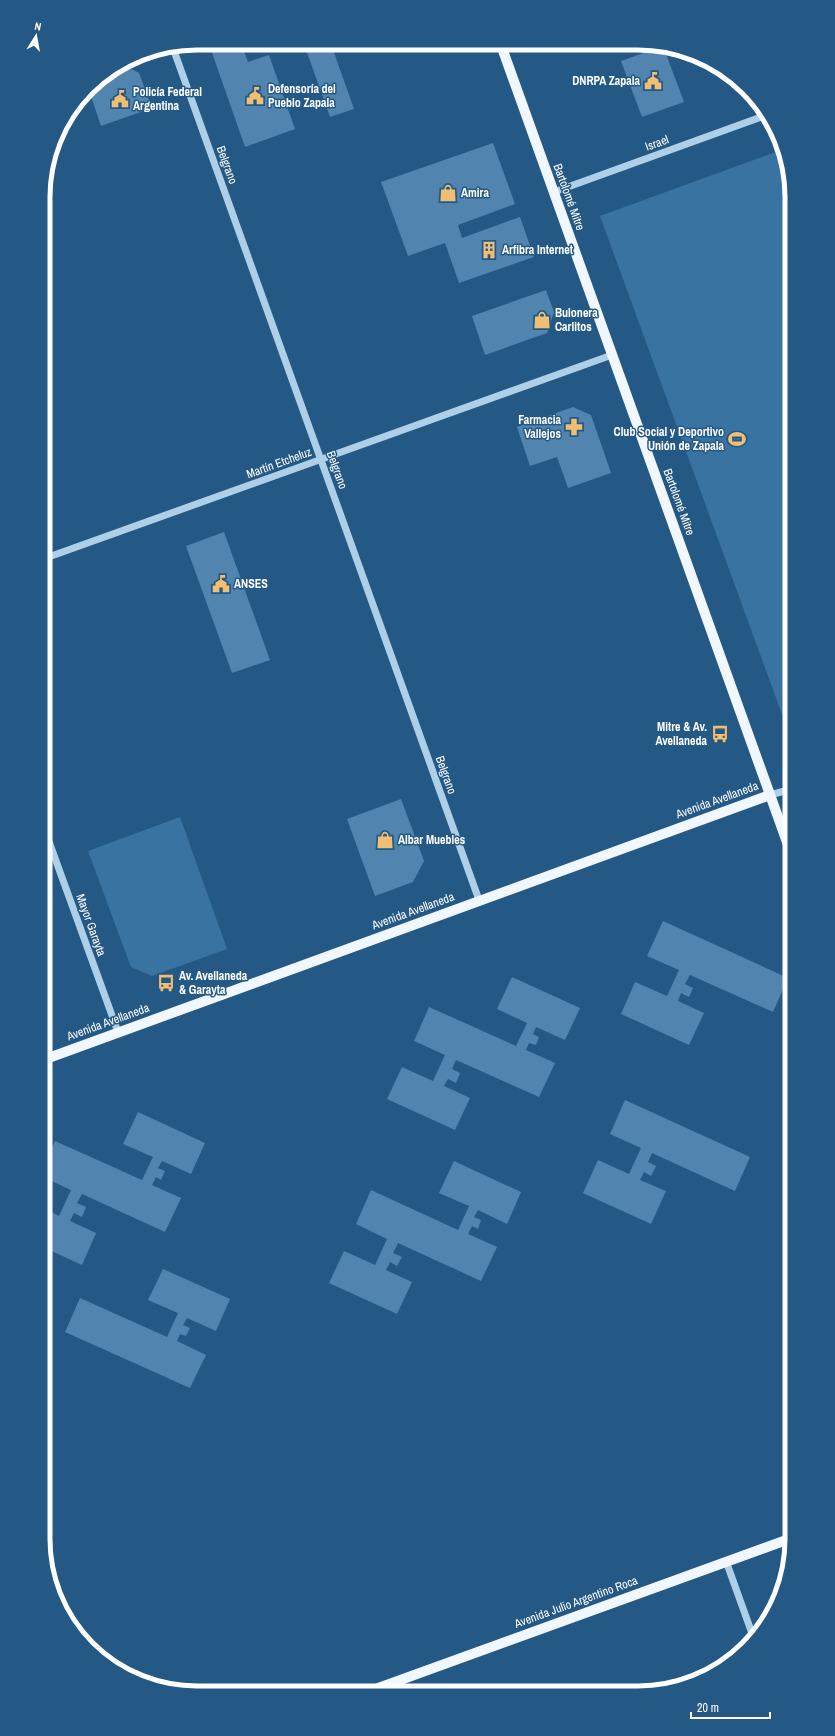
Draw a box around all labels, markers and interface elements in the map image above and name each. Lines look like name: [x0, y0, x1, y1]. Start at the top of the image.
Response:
north arrow: [16, 16, 56, 56]
text: N: [33, 19, 42, 34]
public building icon: DNRPA Zapala: [643, 71, 663, 91]
place label: DNRPA Zapala: [572, 73, 641, 89]
place label: Defensoría del Pueblo Zapala: [268, 81, 336, 111]
place label: Policía Federal Argentina: [133, 84, 202, 114]
public building icon: Defensoría del Pueblo Zapala: [245, 86, 265, 106]
public building icon: Policía Federal Argentina: [110, 89, 130, 109]
street label: Israel: [643, 131, 671, 155]
street label: Belgrano: [213, 144, 241, 186]
street label: Bartolomé Mitre: [550, 161, 588, 233]
shop icon: Amira: [438, 183, 458, 203]
place label: Amira: [461, 185, 489, 201]
building icon: Arfibra Internet: [479, 240, 499, 260]
place label: Arfibra Internet: [502, 242, 574, 258]
place label: Bulonera Carlitos: [555, 305, 598, 335]
shop icon: Bulonera Carlitos: [532, 310, 552, 330]
place label: Farmacia Vallejos: [518, 412, 562, 442]
pharmacy icon: Farmacia Vallejos: [564, 417, 584, 437]
place label: Club Social y Deportivo Unión de Zapala: [614, 424, 725, 454]
sports icon: Club Social y Deportivo Unión de Zapala: [727, 429, 747, 449]
street label: Martín Etcheluz: [244, 444, 314, 482]
street label: Belgrano: [323, 449, 351, 491]
street label: Bartolomé Mitre: [660, 466, 698, 538]
public building icon: ANSES: [211, 574, 231, 594]
place label: ANSES: [234, 576, 268, 592]
place label: Mitre & Av. Avellaneda: [655, 719, 708, 749]
bus stop icon: Mitre & Av. Avellaneda: [710, 724, 730, 744]
street label: Belgrano: [432, 754, 460, 796]
street label: Avenida Avellaneda: [673, 777, 761, 823]
shop icon: Albar Muebles: [375, 830, 395, 850]
place label: Albar Muebles: [398, 832, 466, 848]
street label: Avenida Avellaneda: [369, 888, 457, 934]
street label: Mayor Garayta: [72, 892, 110, 959]
place label: Av. Avellaneda & Garayta: [179, 968, 248, 998]
bus stop icon: Av. Avellaneda & Garayta: [156, 973, 176, 993]
street label: Avenida Avellaneda: [64, 999, 152, 1045]
street label: Avenida Julio Argentino Roca: [511, 1572, 640, 1632]
scale bar: [691, 1694, 770, 1720]
text: 20 m: [697, 1700, 719, 1716]

